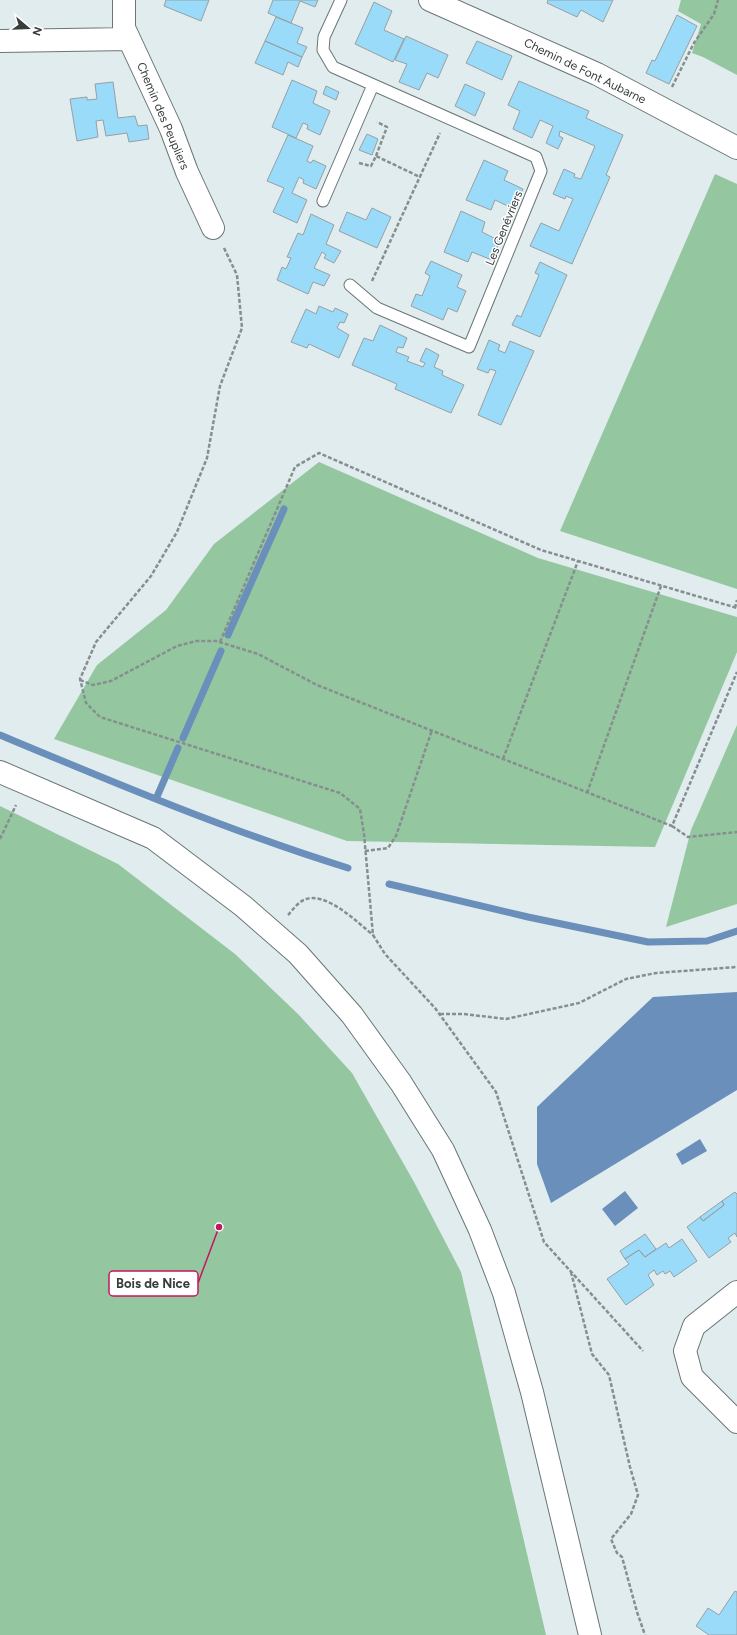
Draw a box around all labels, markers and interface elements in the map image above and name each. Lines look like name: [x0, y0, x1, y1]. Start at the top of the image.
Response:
north arrow: [8, 8, 48, 48]
text: N: [29, 25, 45, 37]
street label: Chemin de Font Aubarne: [522, 35, 649, 107]
street label: Chemin des Peupliers: [134, 60, 192, 172]
street label: Les Genévriers: [483, 188, 526, 267]
callout: Bois de Nice: [109, 1271, 198, 1296]
text: Bois de Nice: [116, 1276, 190, 1291]

